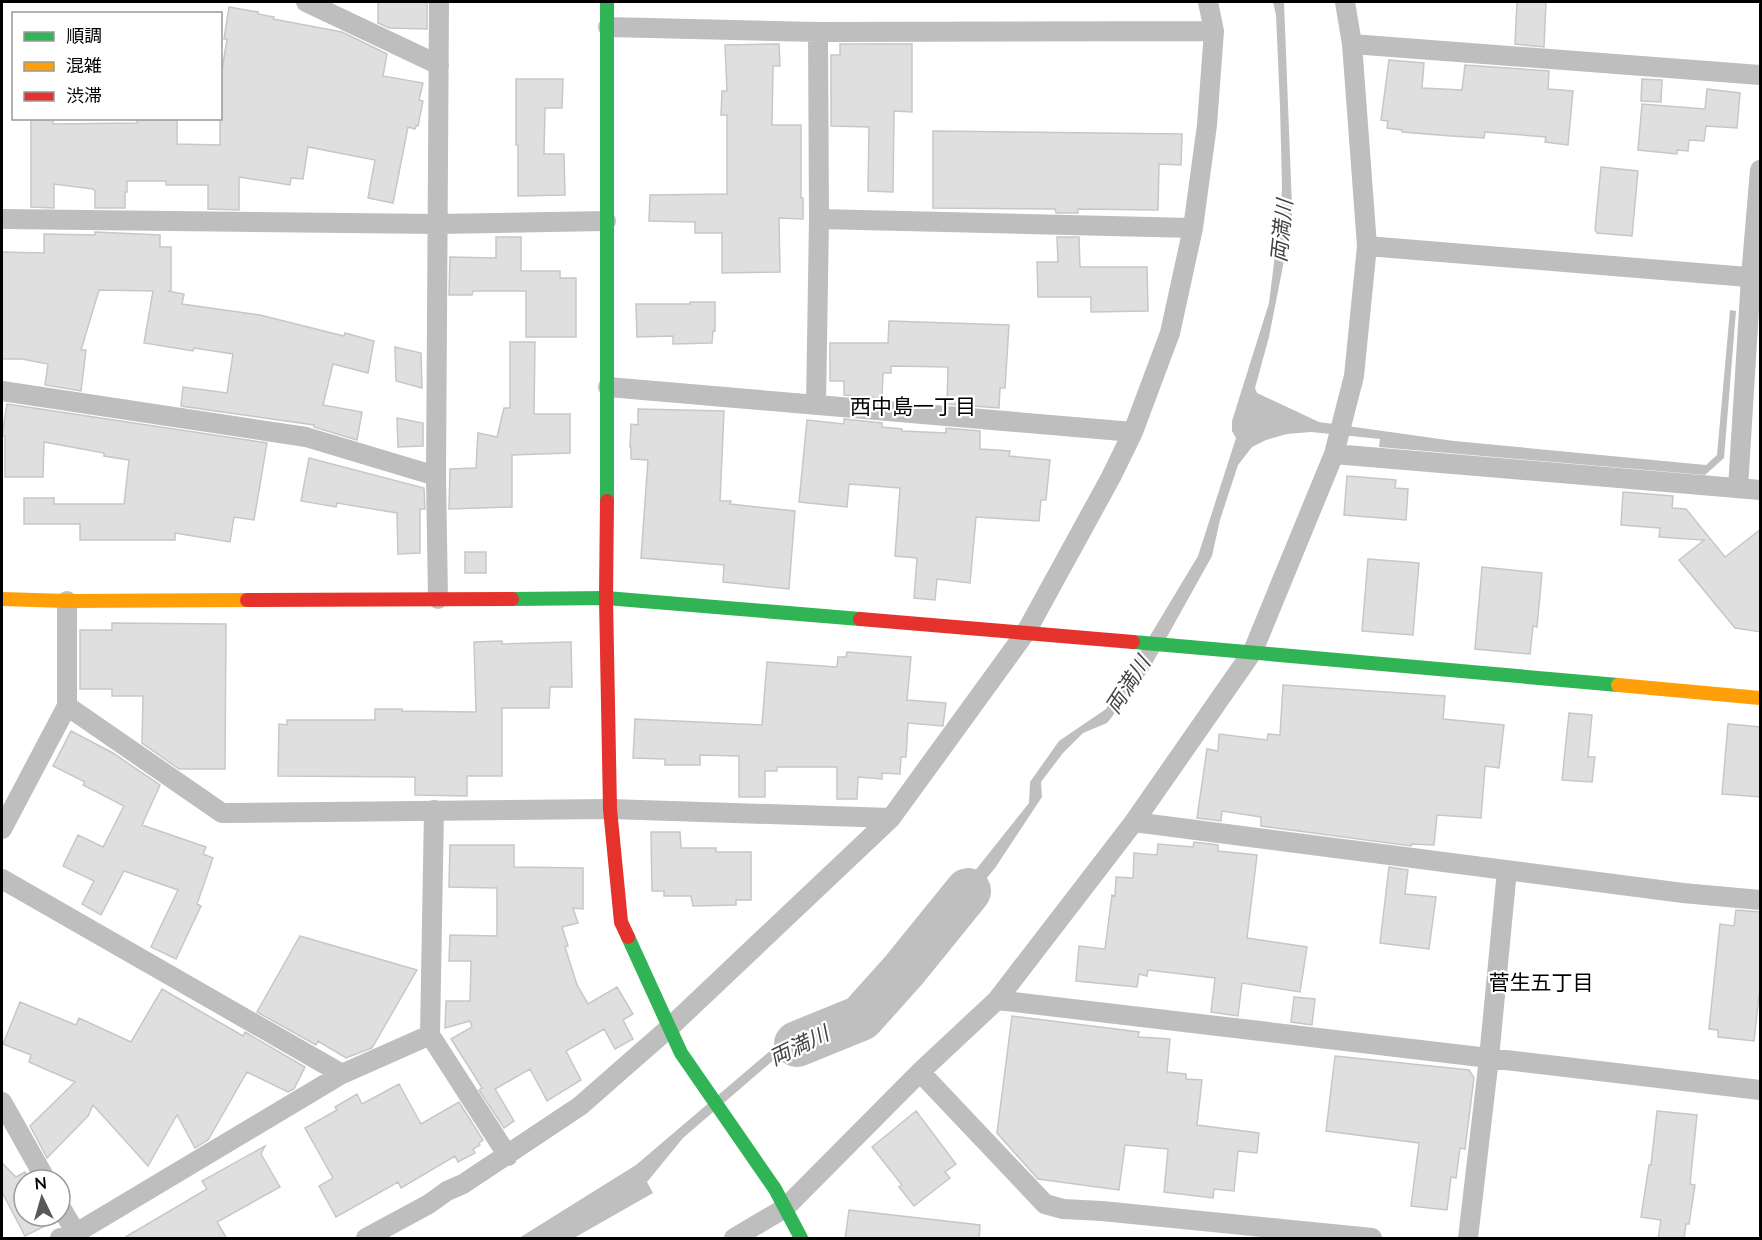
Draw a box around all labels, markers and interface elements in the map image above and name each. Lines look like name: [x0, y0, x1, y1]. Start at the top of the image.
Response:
legend: [12, 12, 222, 120]
text: 順調: [66, 24, 102, 46]
text: 混雑: [66, 54, 102, 76]
text: 渋滞: [66, 84, 102, 106]
water label: 両満川: [1265, 196, 1296, 263]
district label: 西中島一丁目: [850, 393, 976, 418]
water label: 両満川: [1099, 649, 1155, 717]
district label: 菅生五丁目: [1489, 969, 1594, 994]
water label: 両満川: [765, 1019, 834, 1070]
north arrow: [12, 1168, 72, 1228]
text: N: [34, 1173, 48, 1193]

